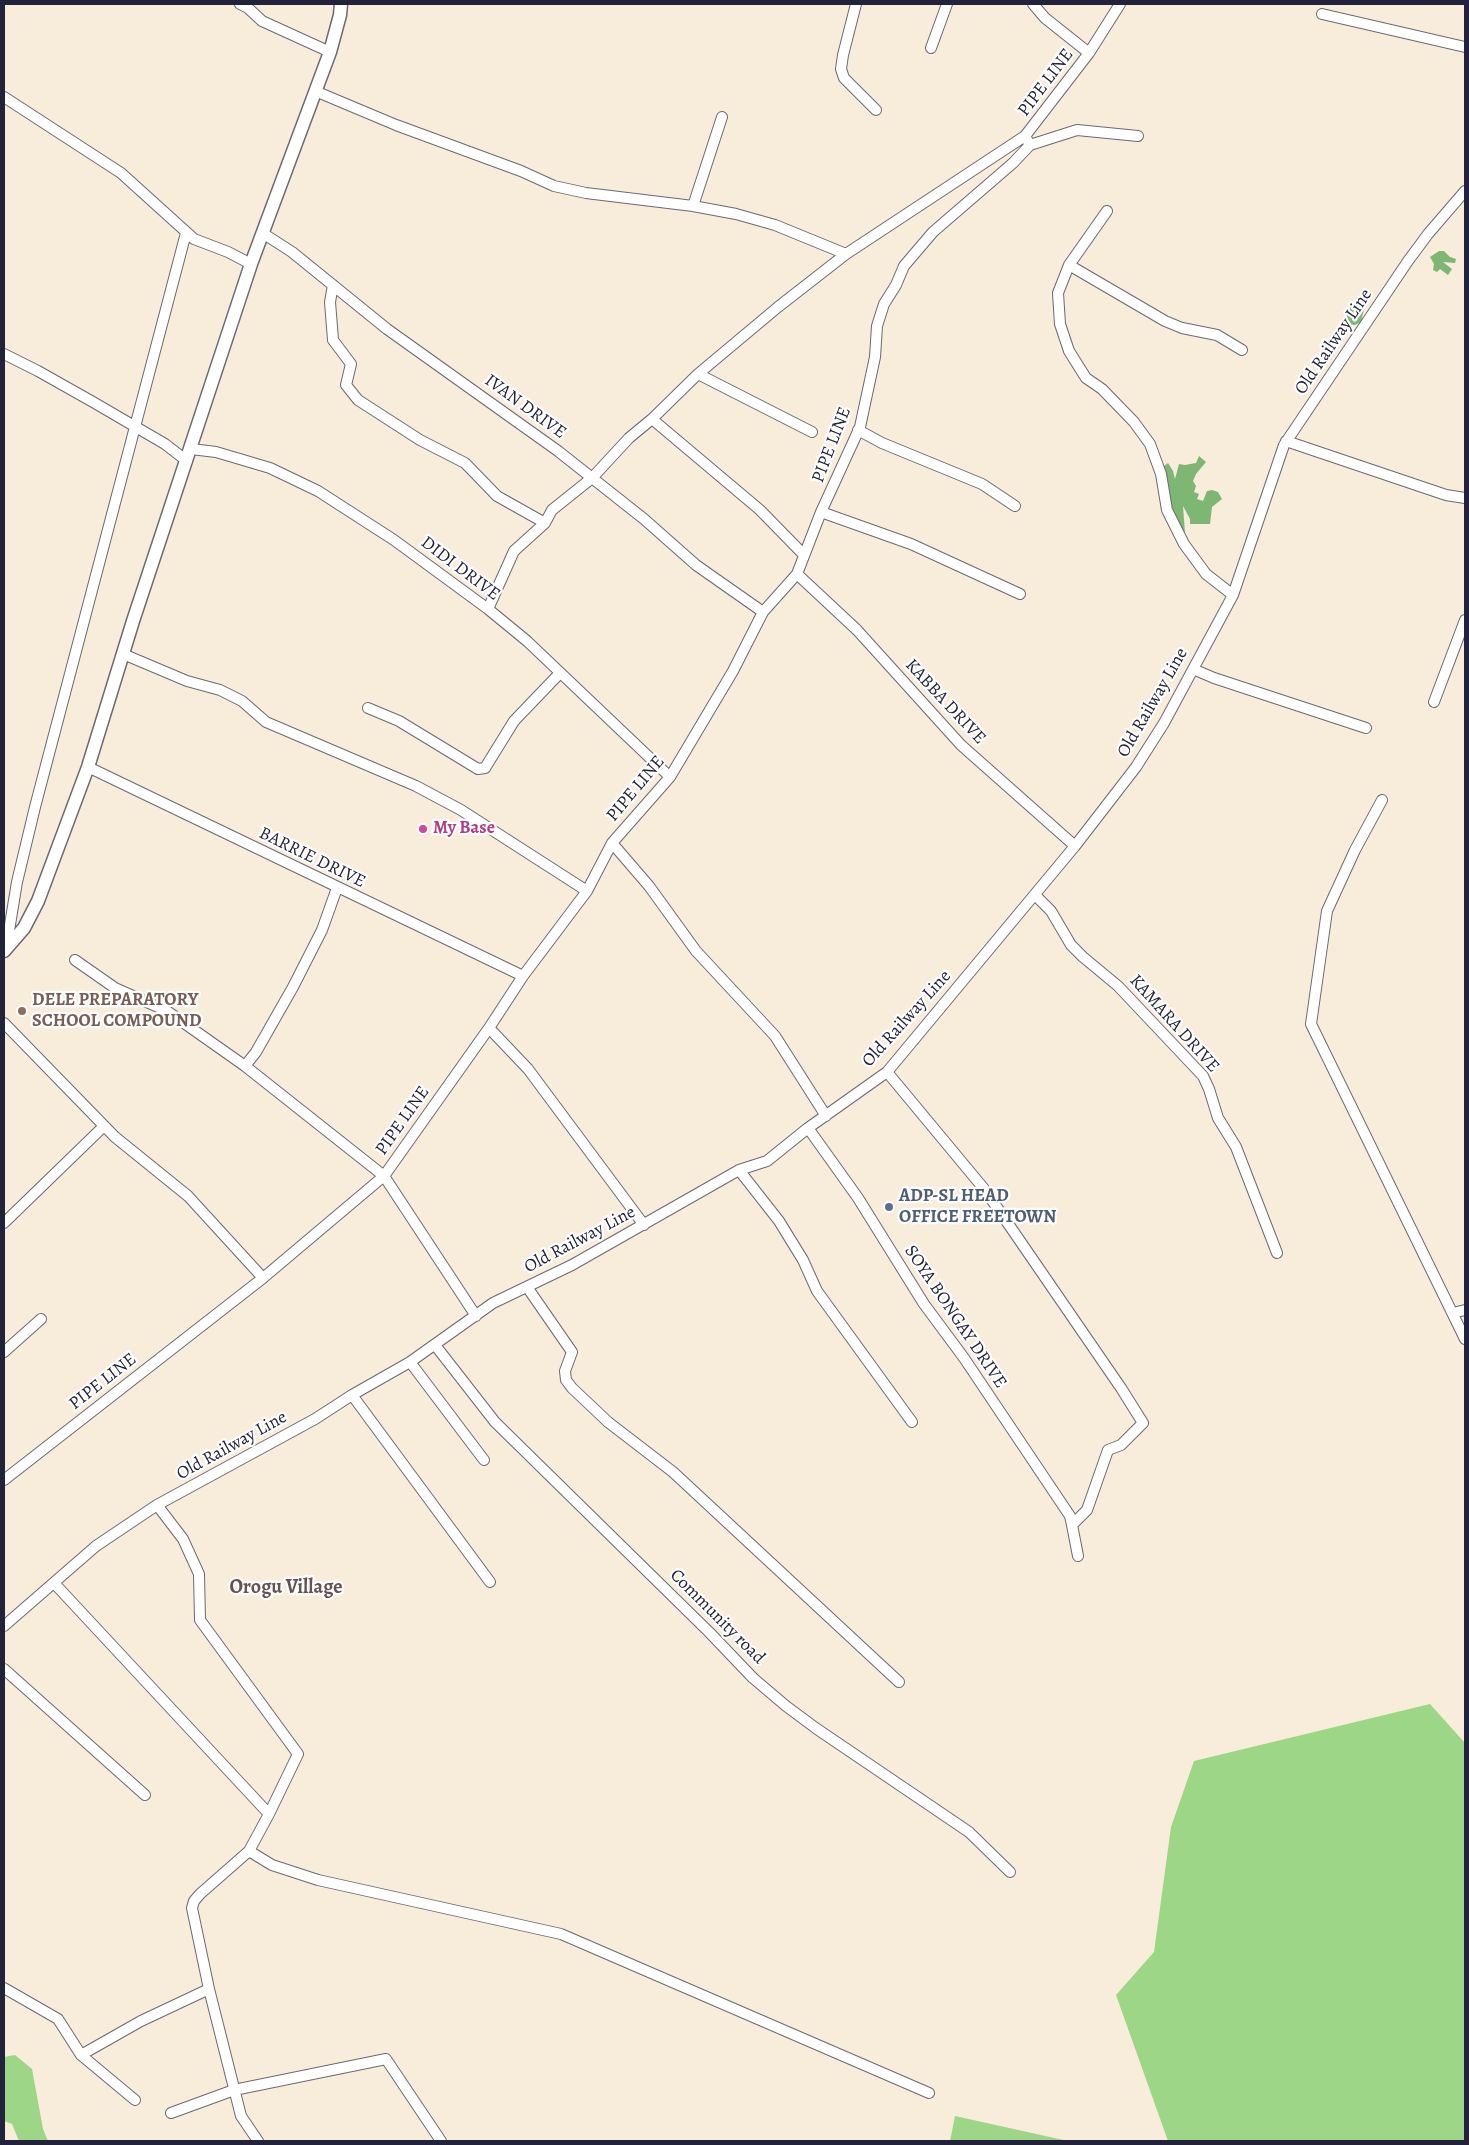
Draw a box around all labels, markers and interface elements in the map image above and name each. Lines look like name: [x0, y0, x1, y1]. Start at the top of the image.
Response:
street label: PIPE LINE: [1013, 45, 1079, 121]
street label: Old Railway Line: [1291, 285, 1377, 399]
street label: IVAN DRIVE: [480, 370, 570, 444]
street label: PIPE LINE: [808, 404, 856, 486]
street label: DIDI DRIVE: [416, 532, 504, 606]
street label: Old Railway Line: [1113, 644, 1193, 762]
street label: KABBA DRIVE: [900, 655, 990, 749]
street label: PIPE LINE: [602, 752, 670, 826]
place label: My Base: [433, 818, 495, 840]
street label: BARRIE DRIVE: [255, 823, 369, 893]
marker: My Base: [417, 823, 429, 835]
street label: Old Railway Line: [858, 966, 956, 1072]
street label: KAMARA DRIVE: [1124, 971, 1224, 1077]
place label: DELE PREPARATORY SCHOOL COMPOUND: [32, 990, 201, 1032]
marker: DELE PREPARATORY SCHOOL COMPOUND: [16, 1005, 28, 1017]
street label: PIPE LINE: [371, 1082, 435, 1160]
place label: ADP-SL HEAD OFFICE FREETOWN: [899, 1186, 1056, 1228]
marker: ADP-SL HEAD OFFICE FREETOWN: [883, 1201, 895, 1213]
street label: Old Railway Line: [521, 1202, 639, 1278]
street label: SOYA BONGAY DRIVE: [899, 1241, 1011, 1393]
street label: PIPE LINE: [65, 1349, 141, 1415]
street label: Old Railway Line: [173, 1407, 291, 1485]
street label: Community road: [665, 1565, 769, 1669]
district label: Orogu Village: [229, 1576, 343, 1600]

